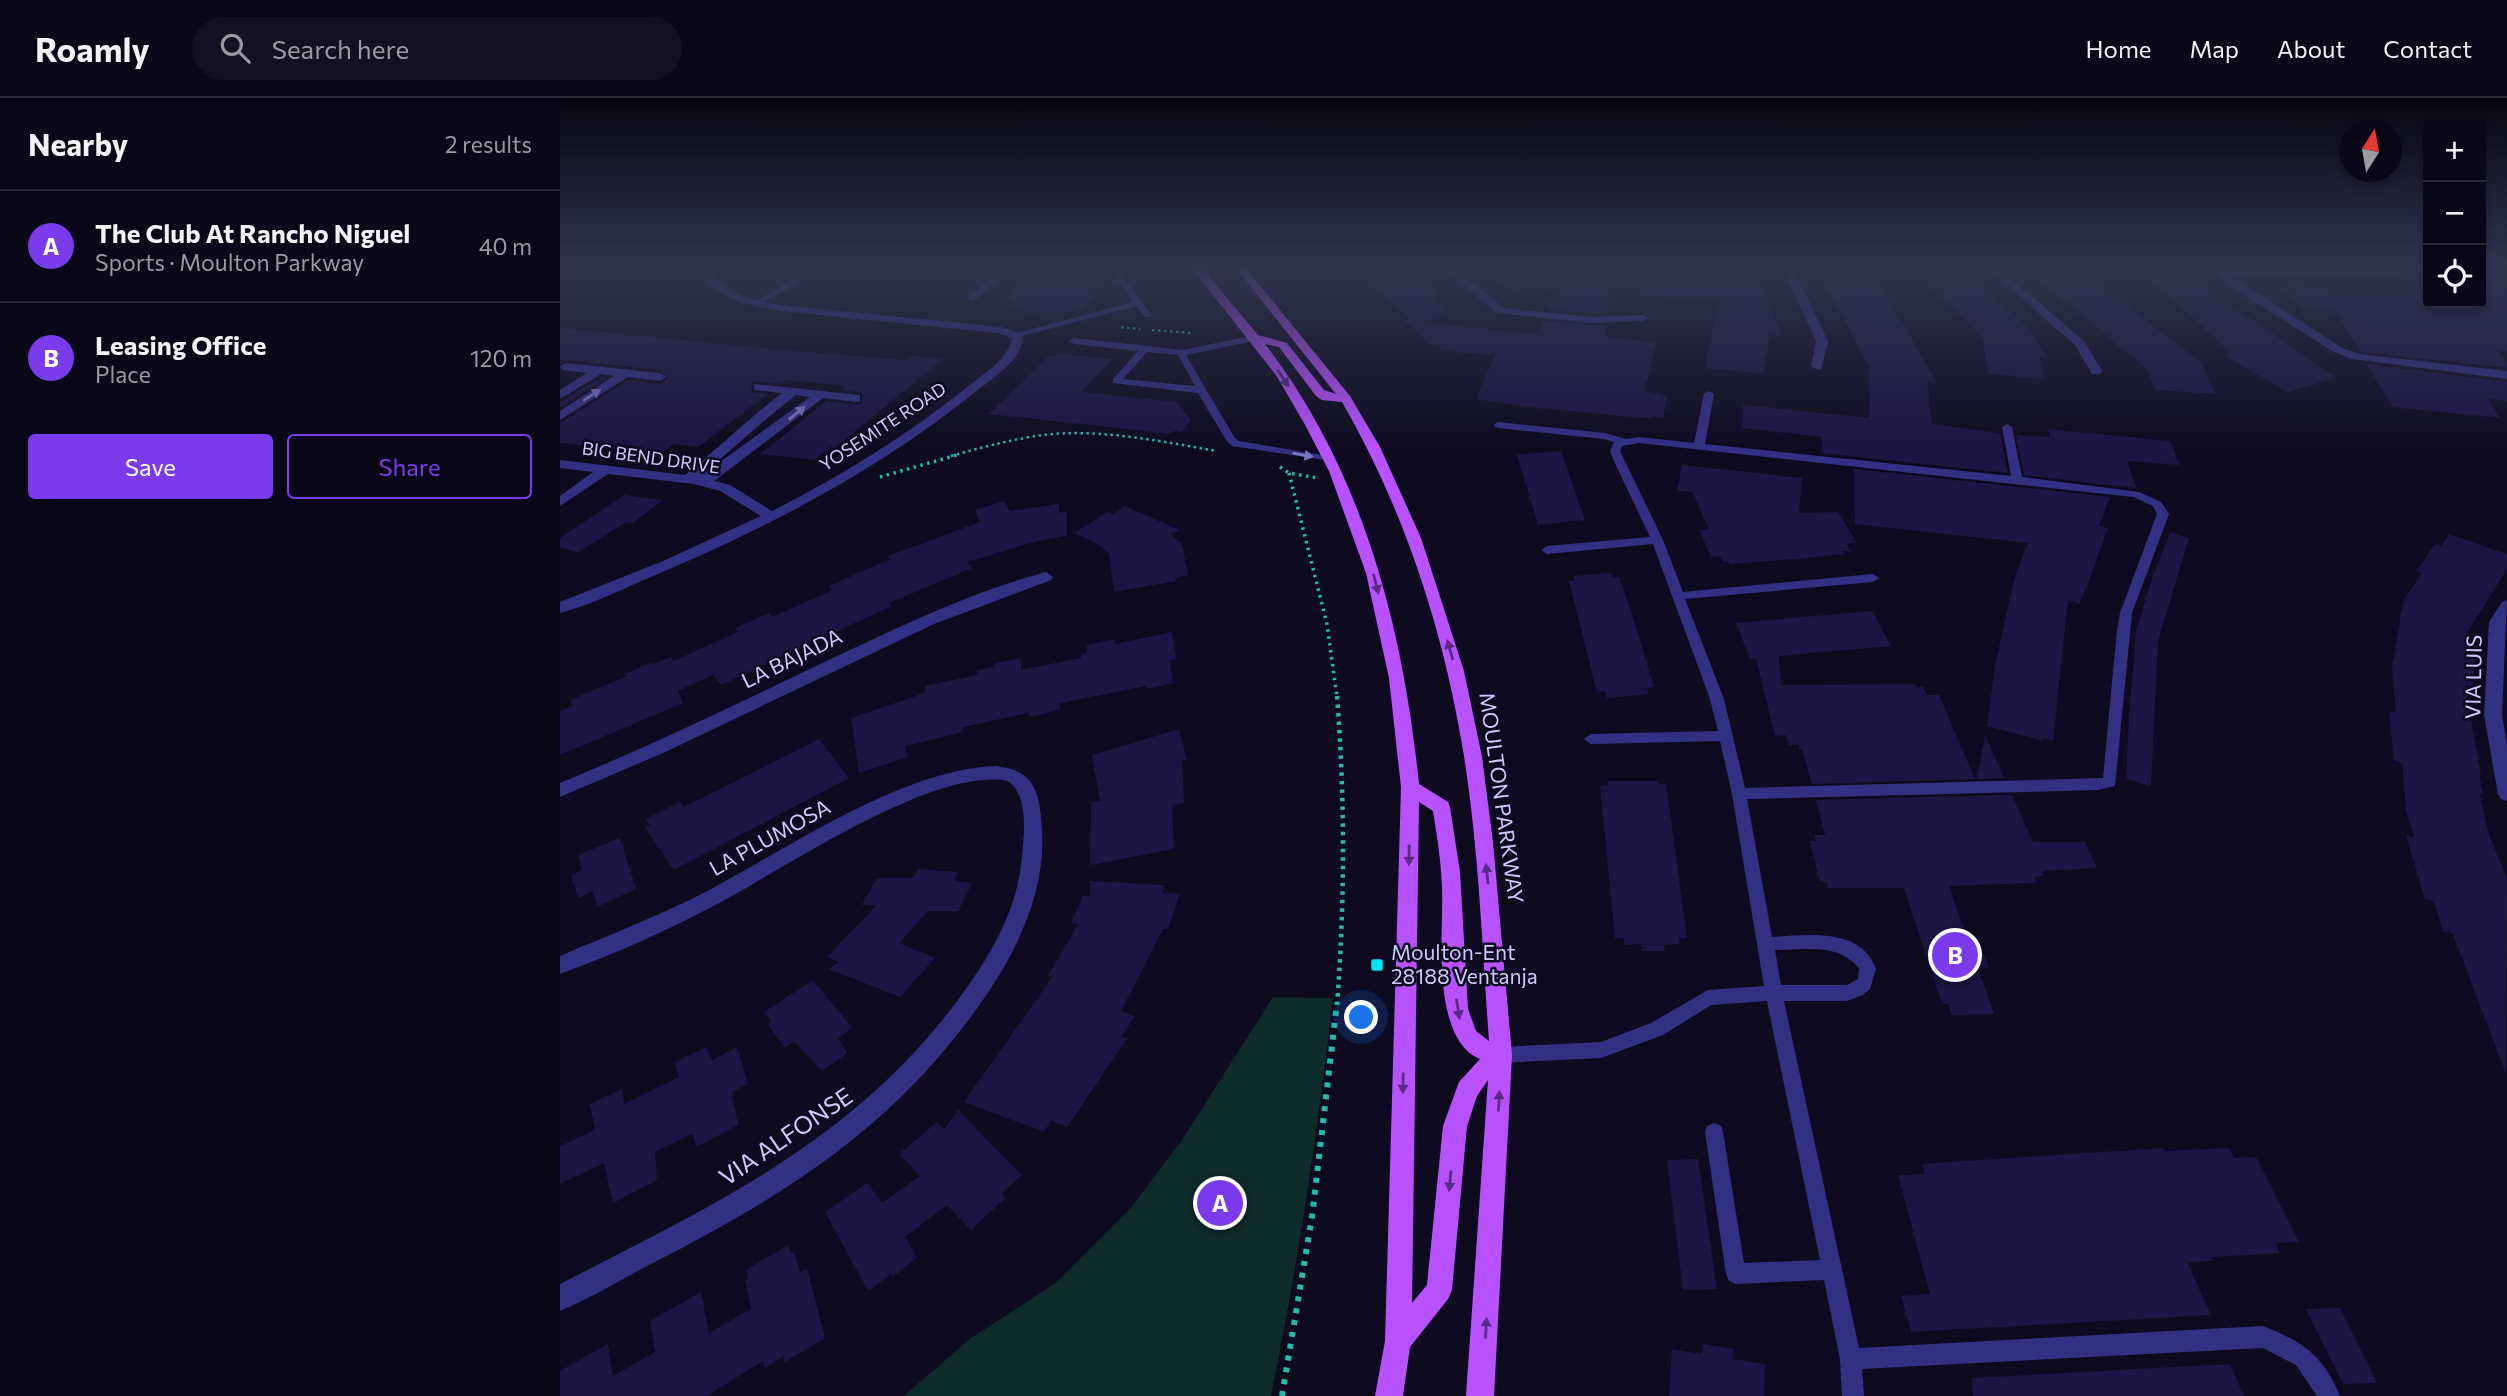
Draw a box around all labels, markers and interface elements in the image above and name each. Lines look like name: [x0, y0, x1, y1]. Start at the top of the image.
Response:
search box: [192, 17, 682, 80]
text: Roamly: [35, 28, 150, 69]
icon: search: [216, 29, 254, 67]
text: Search here: [272, 33, 409, 64]
text: Home: [2086, 34, 2152, 63]
text: Map: [2190, 34, 2239, 63]
text: About: [2277, 34, 2345, 63]
text: Contact: [2383, 34, 2472, 63]
north arrow: [2339, 119, 2402, 182]
map controls: [2423, 119, 2486, 308]
button: +: [2423, 119, 2486, 182]
text: Nearby: [28, 125, 128, 162]
text: 2 results: [445, 130, 532, 158]
button: −: [2423, 182, 2486, 245]
text: The Club At Rancho Niguel: [95, 217, 410, 248]
text: A: [43, 232, 59, 260]
text: 40 m: [479, 232, 532, 260]
button: locate: [2423, 245, 2486, 308]
text: Sports · Moulton Parkway: [95, 248, 364, 276]
text: Leasing Office: [95, 329, 266, 360]
text: B: [43, 344, 59, 372]
text: 120 m: [470, 344, 532, 372]
text: Place: [95, 360, 151, 388]
one-way arrow: [1276, 369, 1289, 388]
street label: YOSEMITE ROAD: [815, 377, 950, 475]
one-way arrow: [583, 389, 602, 402]
one-way arrow: [788, 406, 806, 421]
button: Save: [28, 434, 273, 499]
button: Share: [287, 434, 532, 499]
street label: BIG BEND DRIVE: [581, 436, 722, 478]
one-way arrow: [1292, 450, 1314, 461]
one-way arrow: [1372, 574, 1382, 595]
street label: LA BAJADA: [737, 623, 846, 693]
street label: VIA LUIS: [2459, 635, 2486, 719]
one-way arrow: [1444, 639, 1455, 661]
street label: MOULTON PARKWAY: [1475, 691, 1530, 905]
street label: LA PLUMOSA: [704, 793, 834, 880]
one-way arrow: [1403, 844, 1414, 866]
one-way arrow: [1481, 863, 1492, 885]
pin: B: [1932, 929, 1978, 981]
place label: Moulton-Ent 28188 Ventanja: [1391, 939, 1538, 988]
marker: Moulton-Ent 28188 Ventanja: [1369, 957, 1385, 973]
one-way arrow: [1453, 998, 1464, 1020]
your location: [1344, 1000, 1378, 1034]
one-way arrow: [1398, 1072, 1409, 1094]
street label: VIA ALFONSE: [713, 1081, 857, 1191]
one-way arrow: [1493, 1090, 1504, 1112]
one-way arrow: [1444, 1170, 1455, 1192]
pin: A: [1197, 1177, 1243, 1229]
one-way arrow: [1480, 1317, 1491, 1339]

